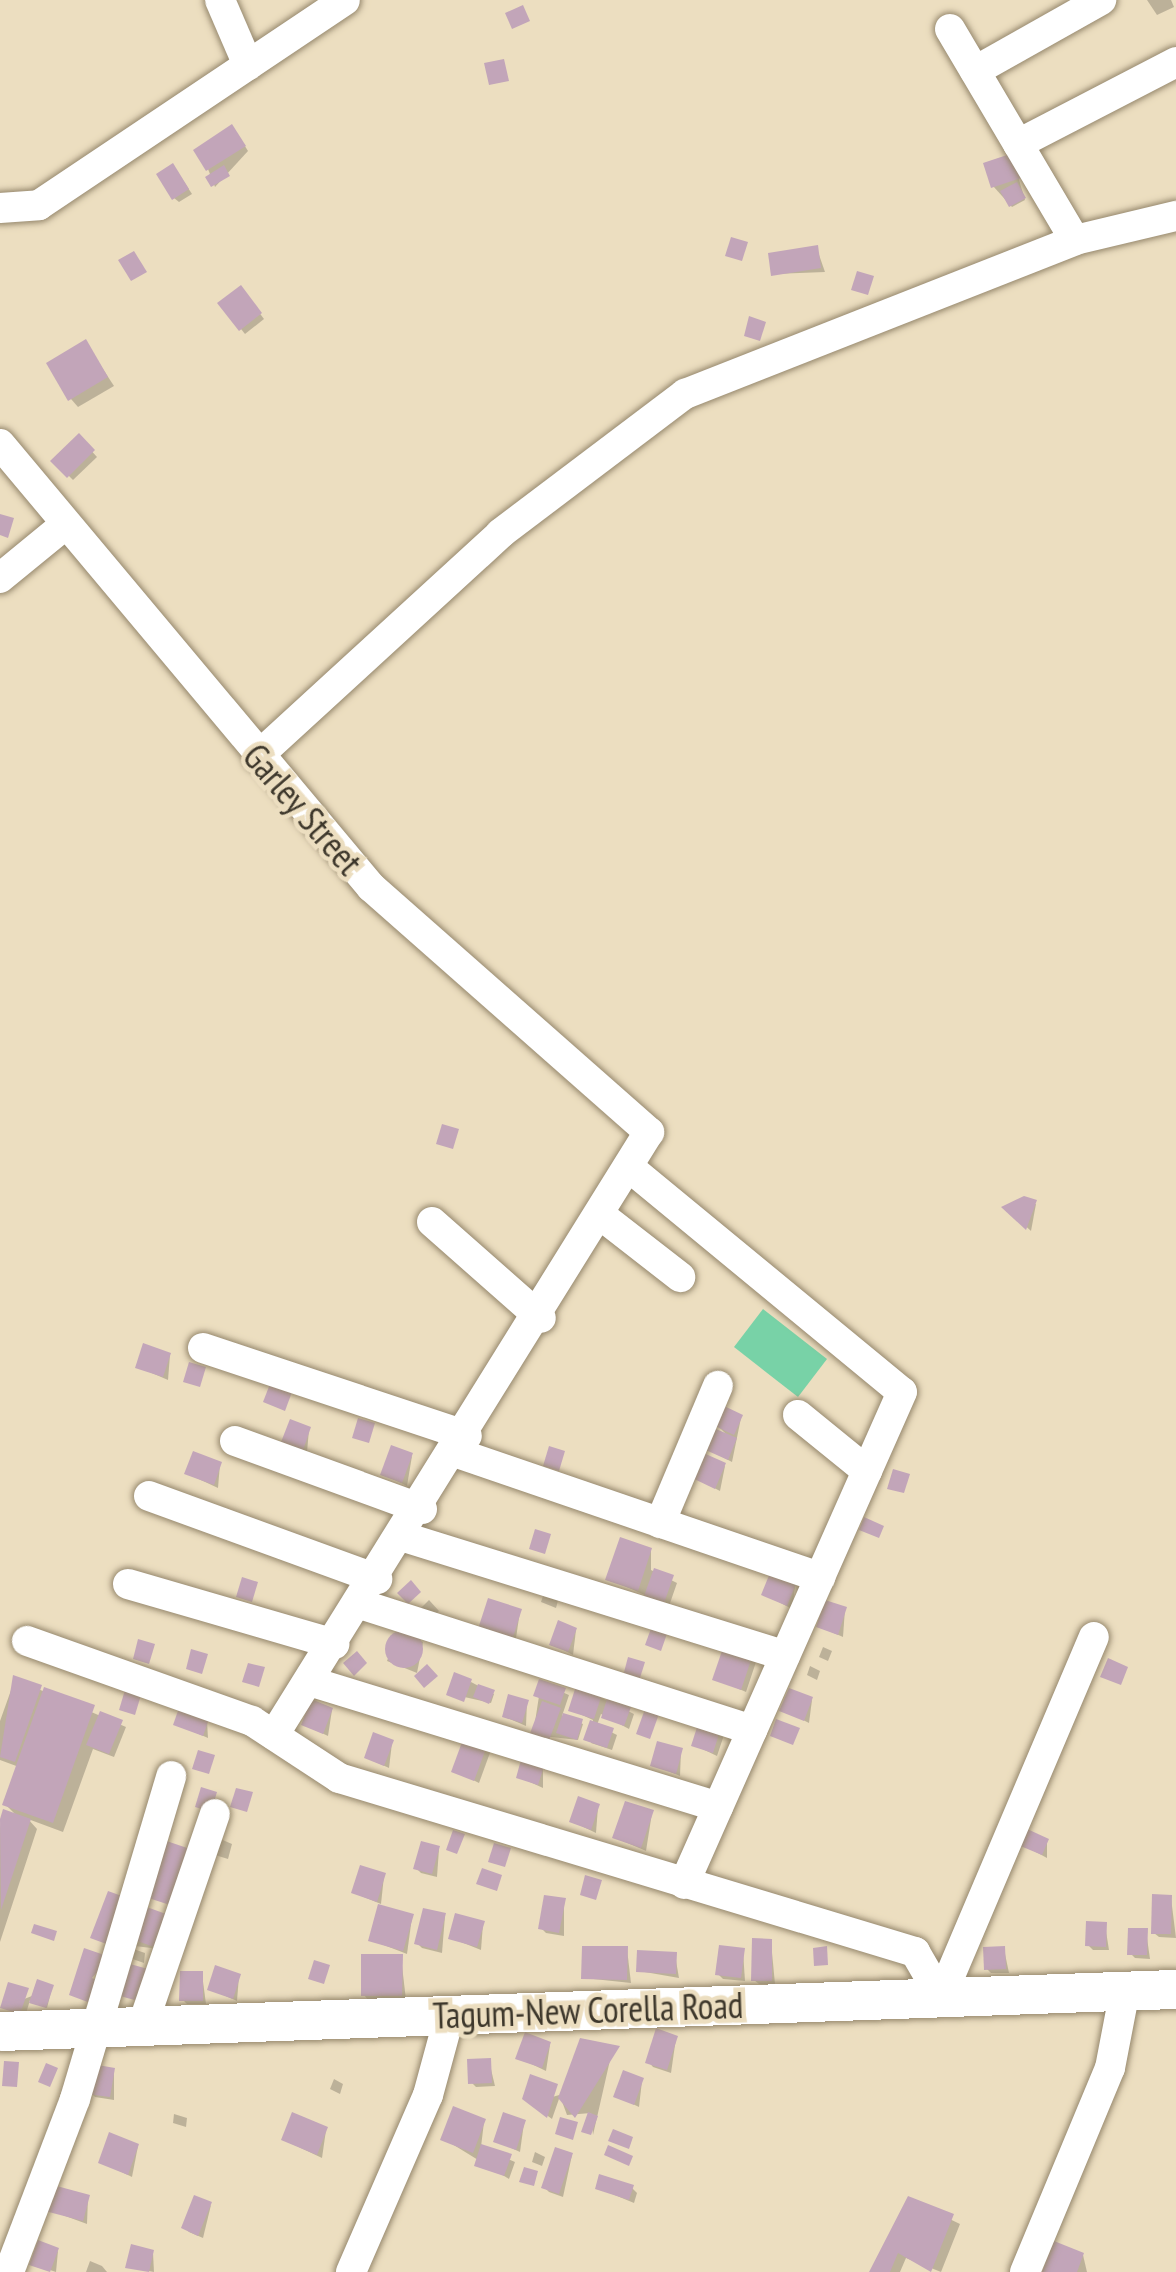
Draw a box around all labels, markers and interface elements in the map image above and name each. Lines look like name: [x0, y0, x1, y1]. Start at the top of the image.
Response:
street label: Garley Street: [234, 734, 372, 884]
street label: Tagum-New Corella Road: [432, 1983, 744, 2037]

